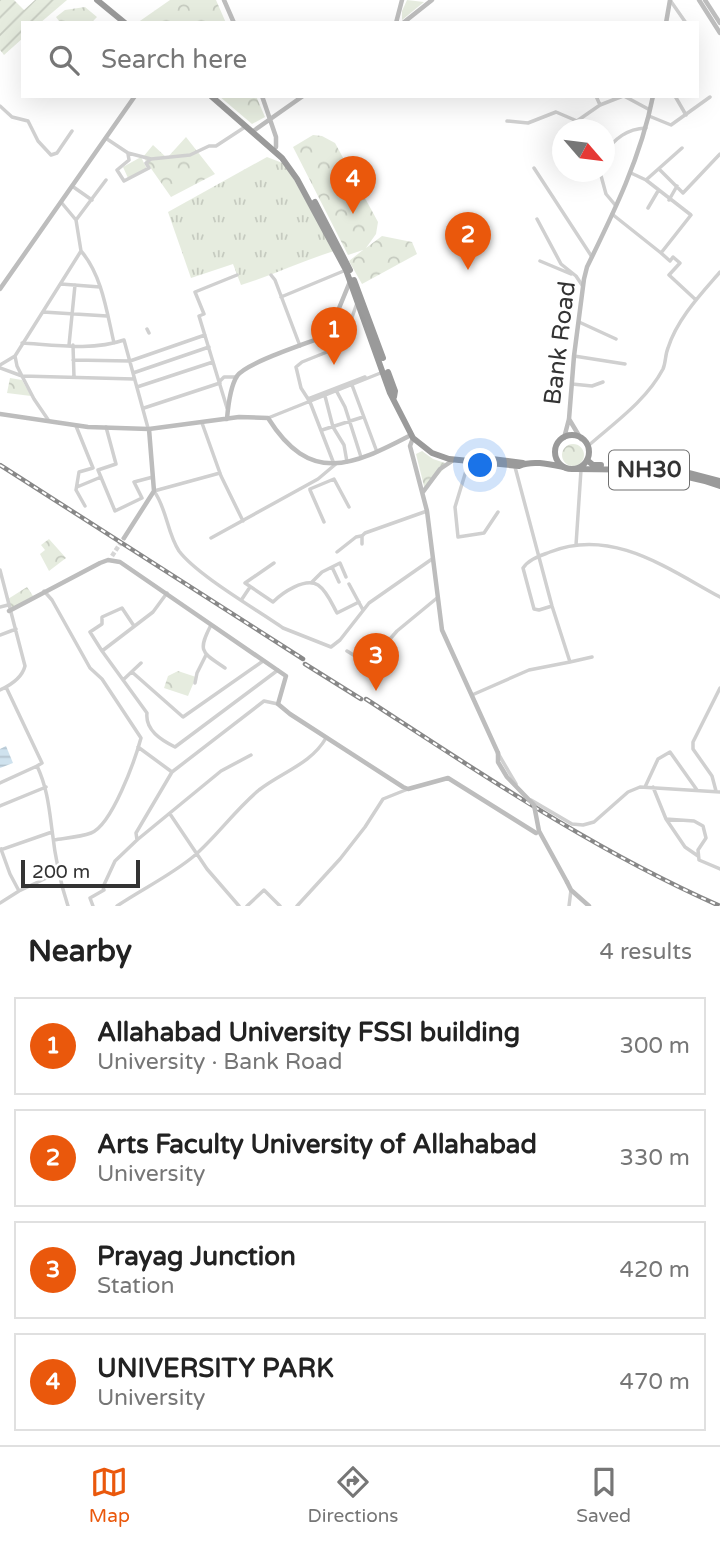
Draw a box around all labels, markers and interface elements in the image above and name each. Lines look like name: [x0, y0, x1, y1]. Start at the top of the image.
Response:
search box: [21, 21, 699, 98]
icon: search: [45, 41, 83, 79]
text: Search here: [101, 44, 247, 75]
north arrow: [552, 119, 615, 182]
pin: 4: [330, 156, 376, 214]
pin: 2: [445, 212, 491, 270]
street label: Bank Road: [538, 280, 582, 406]
pin: 1: [311, 307, 357, 365]
your location: [463, 448, 497, 482]
road number: NH30: [609, 450, 689, 490]
pin: 3: [353, 633, 399, 691]
scale bar: [21, 857, 140, 889]
text: 200 m: [32, 861, 90, 883]
text: Nearby: [28, 933, 132, 970]
text: 4 results: [599, 938, 692, 966]
text: Allahabad University FSSI building: [97, 1017, 520, 1048]
text: 1: [46, 1032, 60, 1060]
text: 300 m: [620, 1032, 690, 1060]
text: University · Bank Road: [97, 1048, 343, 1076]
text: Arts Faculty University of Allahabad: [97, 1129, 537, 1160]
text: 2: [46, 1144, 60, 1172]
text: 330 m: [620, 1144, 690, 1172]
text: University: [97, 1160, 205, 1188]
text: Prayag Junction: [97, 1241, 296, 1272]
text: 3: [46, 1256, 60, 1284]
text: 420 m: [620, 1256, 690, 1284]
text: Station: [97, 1272, 175, 1300]
text: UNIVERSITY PARK: [97, 1353, 334, 1384]
text: 4: [46, 1368, 60, 1396]
text: 470 m: [620, 1368, 690, 1396]
text: University: [97, 1384, 205, 1412]
tab: Map: [89, 1463, 130, 1527]
tab: Directions: [308, 1463, 399, 1527]
tab: Saved: [576, 1463, 631, 1527]

